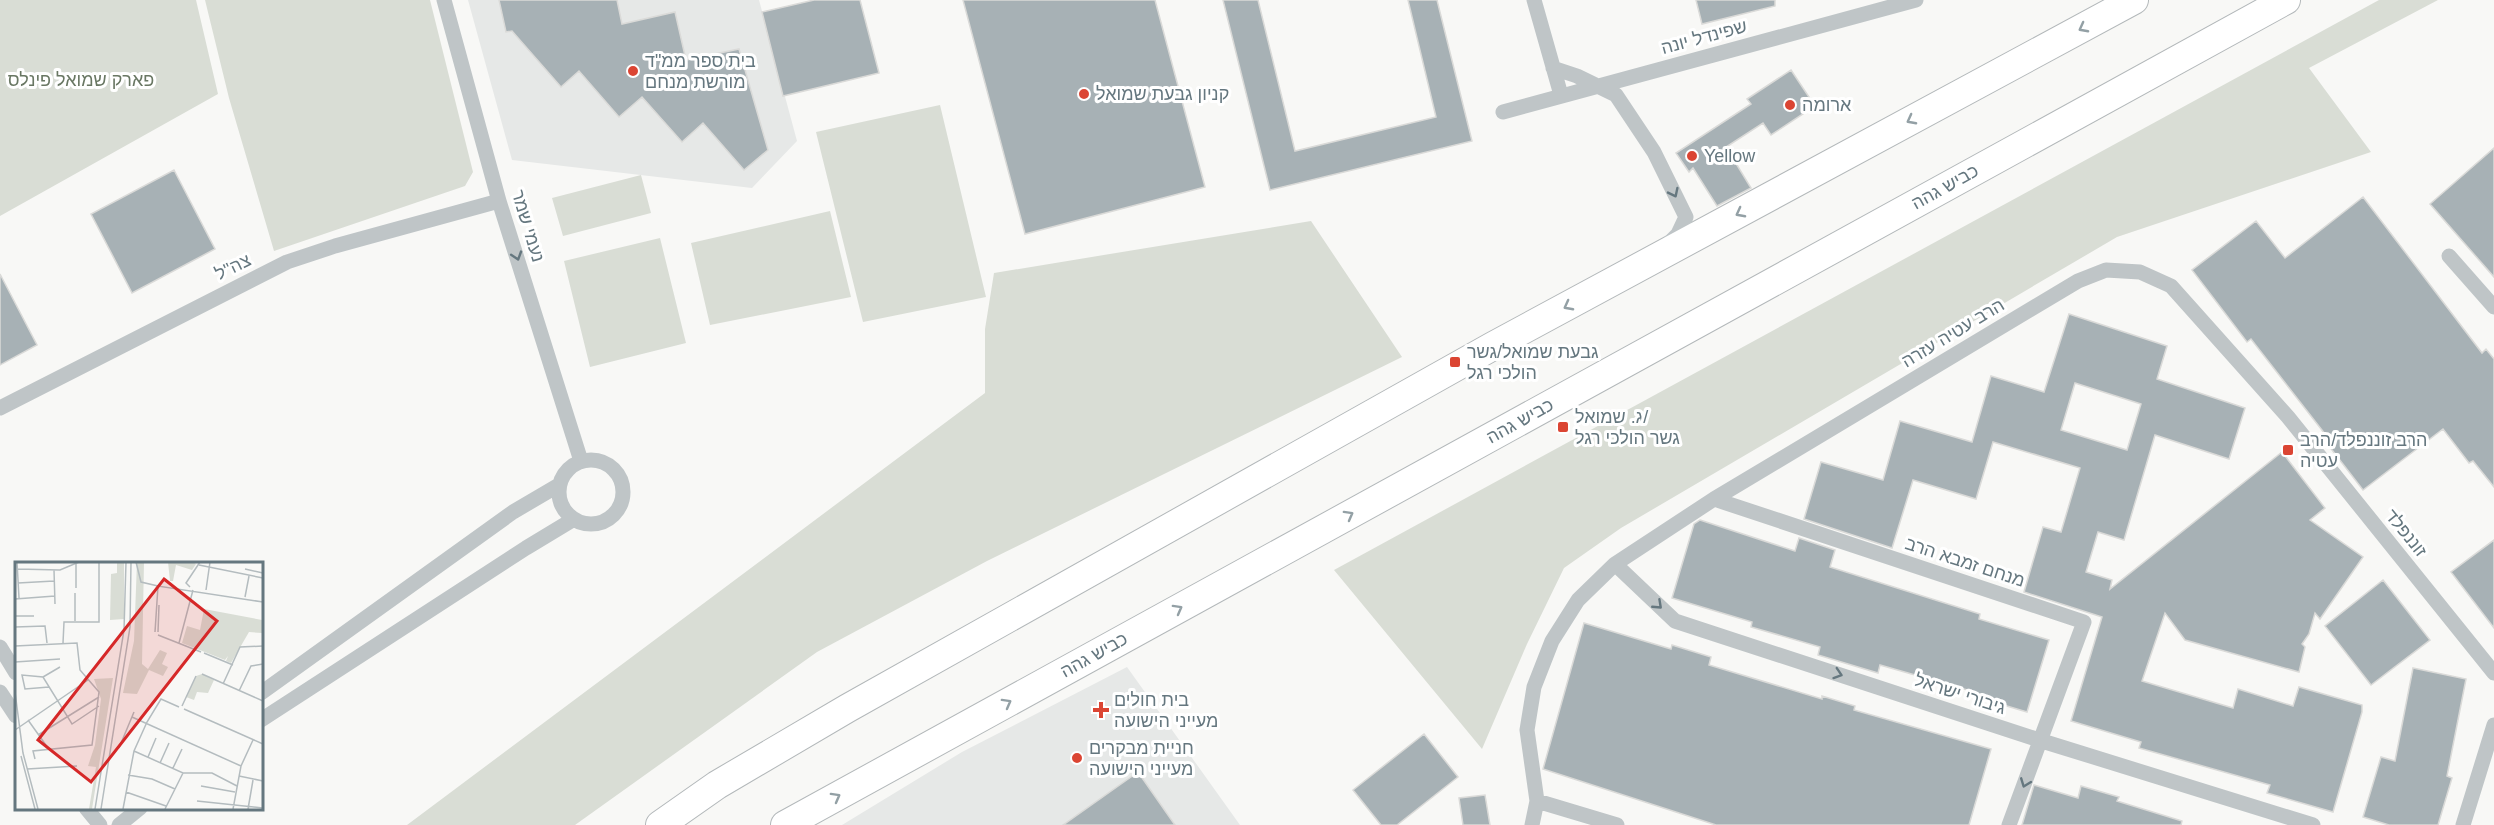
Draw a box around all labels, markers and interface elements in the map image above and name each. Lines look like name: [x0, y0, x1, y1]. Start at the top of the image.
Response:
street label: שפינדל יונה: [1659, 16, 1749, 58]
one-way arrow: [2079, 21, 2089, 32]
place label: בית ספר ממ"ד מורשת מנחם: [645, 51, 756, 92]
marker: בית ספר ממ"ד מורשת מנחם: [626, 64, 640, 78]
park label: פארק שמואל פינלס: [8, 70, 154, 90]
place label: קניון גבעת שמואל: [1096, 84, 1229, 104]
marker: קניון גבעת שמואל: [1077, 87, 1091, 101]
place label: ארומה: [1802, 95, 1852, 115]
marker: ארומה: [1783, 98, 1797, 112]
one-way arrow: [1907, 113, 1917, 124]
place label: Yellow: [1704, 146, 1756, 166]
marker: Yellow: [1685, 149, 1699, 163]
street label: כביש גהה: [1908, 160, 1982, 214]
one-way arrow: [1667, 186, 1678, 197]
street label: נעמי שמר: [508, 188, 548, 264]
one-way arrow: [1735, 206, 1746, 217]
street label: צה"ל: [212, 250, 254, 284]
one-way arrow: [509, 250, 522, 261]
street label: הרב עטיה עזרה: [1898, 295, 2008, 371]
one-way arrow: [1564, 299, 1574, 310]
place label: גבעת שמואל/גשר הולכי רגל: [1467, 342, 1599, 383]
marker: גבעת שמואל/גשר הולכי רגל: [1448, 355, 1462, 369]
street label: כביש גהה: [1483, 394, 1557, 448]
place label: ג. שמואל/ גשר הולכי רגל: [1575, 407, 1680, 448]
marker: ג. שמואל/ גשר הולכי רגל: [1556, 420, 1570, 434]
place label: הרב זוננפלד/הרב עטיה: [2300, 430, 2428, 471]
marker: הרב זוננפלד/הרב עטיה: [2281, 443, 2295, 457]
street label: זוננפלד: [2381, 505, 2431, 561]
one-way arrow: [1343, 511, 1353, 522]
street label: מנחם זמבא הרב: [1903, 533, 2027, 591]
inset map: [15, 562, 262, 810]
one-way arrow: [1650, 597, 1661, 608]
one-way arrow: [1172, 605, 1182, 616]
street label: כביש גהה: [1057, 628, 1131, 682]
one-way arrow: [1832, 667, 1843, 680]
street label: גיבורי ישראל: [1912, 670, 2008, 718]
place label: בית חולים מעייני הישועה: [1114, 690, 1218, 731]
one-way arrow: [1001, 699, 1011, 710]
marker: בית חולים מעייני הישועה: [1092, 701, 1110, 719]
place label: חניית מבקרים מעייני הישועה: [1089, 738, 1194, 779]
marker: חניית מבקרים מעייני הישועה: [1070, 751, 1084, 765]
one-way arrow: [2020, 777, 2032, 788]
one-way arrow: [830, 793, 840, 804]

